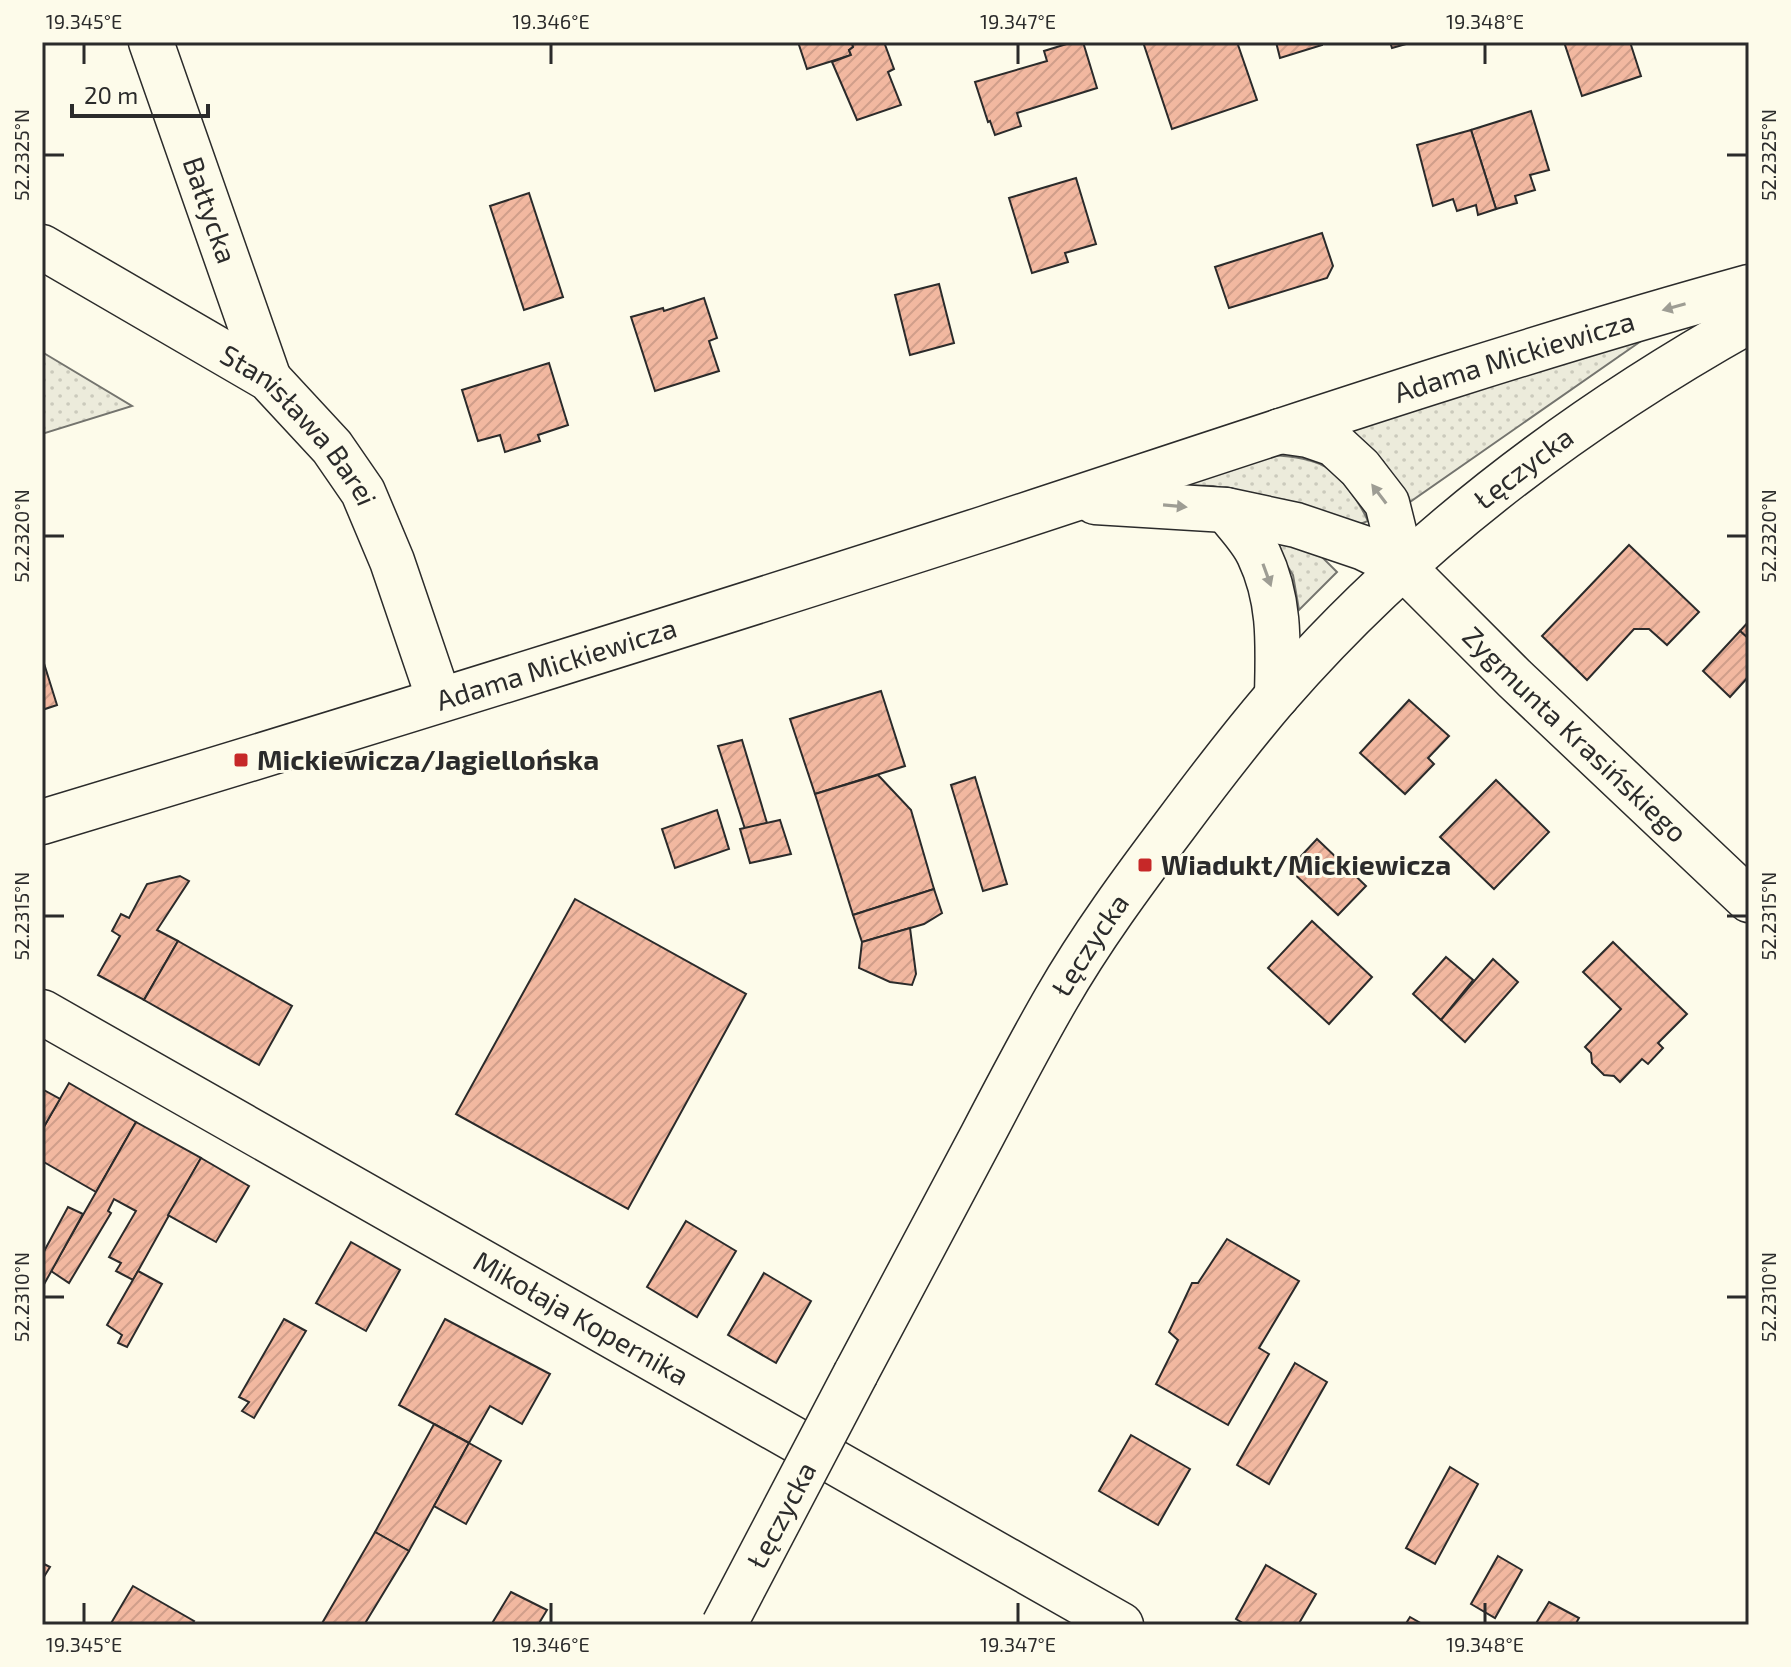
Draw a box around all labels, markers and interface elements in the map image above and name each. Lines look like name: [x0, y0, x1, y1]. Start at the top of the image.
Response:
text: 19.345°E: [46, 9, 122, 33]
text: 19.346°E: [512, 9, 590, 33]
text: 19.347°E: [980, 9, 1056, 33]
text: 19.348°E: [1446, 9, 1524, 33]
scale bar: [72, 68, 208, 118]
text: 20 m: [84, 80, 138, 109]
text: 52.2325°N: [9, 109, 33, 201]
text: 52.2325°N: [1756, 109, 1780, 201]
street label: Bałtycka: [176, 152, 245, 267]
one-way arrow: [1661, 302, 1686, 314]
street label: Adama Mickiewicza: [1389, 303, 1638, 409]
street label: Stanisława Barei: [215, 337, 385, 510]
street label: Łęczycka: [1467, 419, 1579, 516]
one-way arrow: [1372, 483, 1388, 504]
text: 52.2320°N: [9, 489, 33, 583]
text: 52.2320°N: [1756, 489, 1780, 583]
one-way arrow: [1163, 499, 1188, 512]
one-way arrow: [1261, 563, 1274, 587]
street label: Adama Mickiewicza: [432, 610, 680, 717]
street label: Zygmunta Krasińskiego: [1456, 619, 1695, 849]
place label: Mickiewicza/Jagiellońska: [257, 742, 599, 776]
marker: Mickiewicza/Jagiellońska: [232, 751, 250, 769]
place label: Wiadukt/Mickiewicza: [1161, 847, 1451, 881]
marker: Wiadukt/Mickiewicza: [1136, 856, 1154, 874]
text: 52.2315°N: [9, 872, 33, 960]
text: 52.2315°N: [1756, 872, 1780, 960]
street label: Łęczycka: [1044, 887, 1135, 1002]
street label: Mikołaja Kopernika: [468, 1243, 695, 1392]
text: 52.2310°N: [9, 1252, 33, 1342]
text: 52.2310°N: [1756, 1252, 1780, 1342]
street label: Łęczycka: [739, 1456, 823, 1574]
text: 19.345°E: [46, 1632, 122, 1656]
text: 19.346°E: [512, 1632, 590, 1656]
text: 19.347°E: [980, 1632, 1056, 1656]
text: 19.348°E: [1446, 1632, 1524, 1656]

